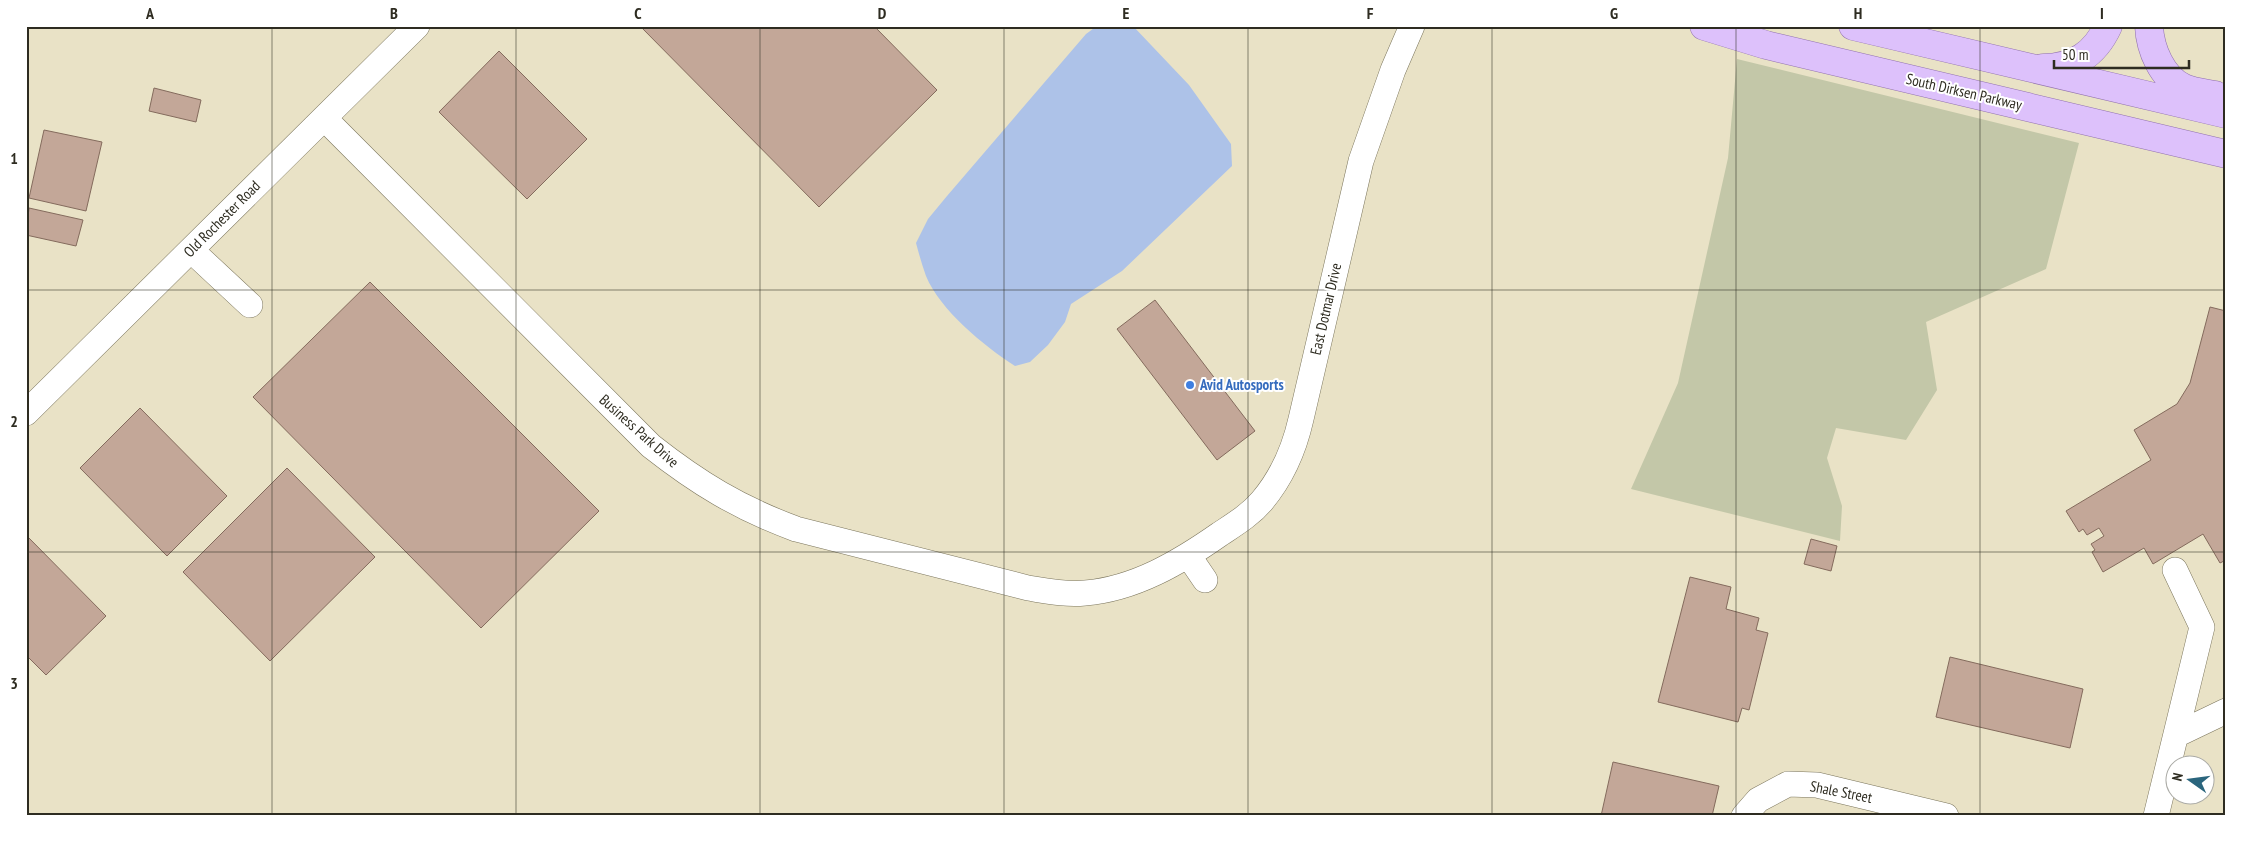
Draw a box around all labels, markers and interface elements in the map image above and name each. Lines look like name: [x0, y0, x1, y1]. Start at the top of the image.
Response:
text: A: [145, 3, 155, 23]
text: B: [390, 3, 398, 23]
text: C: [634, 3, 642, 23]
text: D: [878, 3, 887, 23]
text: E: [1123, 3, 1130, 23]
text: F: [1367, 3, 1374, 23]
text: G: [1610, 3, 1618, 23]
text: H: [1854, 3, 1862, 23]
text: I: [2100, 3, 2104, 23]
scale bar: [2054, 38, 2190, 70]
text: 50 m: [2062, 45, 2088, 64]
street label: South Dirksen Parkway: [1904, 69, 2024, 114]
text: 1: [10, 148, 18, 168]
street label: Old Rochester Road: [179, 176, 264, 261]
street label: East Dotmar Drive: [1306, 261, 1345, 357]
place label: Avid Autosports: [1199, 375, 1284, 394]
marker: Avid Autosports: [1184, 379, 1196, 391]
street label: Business Park Drive: [596, 390, 683, 471]
text: 2: [10, 411, 18, 431]
text: 3: [10, 673, 18, 693]
north arrow: [2164, 754, 2214, 804]
text: N: [2168, 771, 2187, 783]
street label: Shale Street: [1808, 776, 1874, 807]

